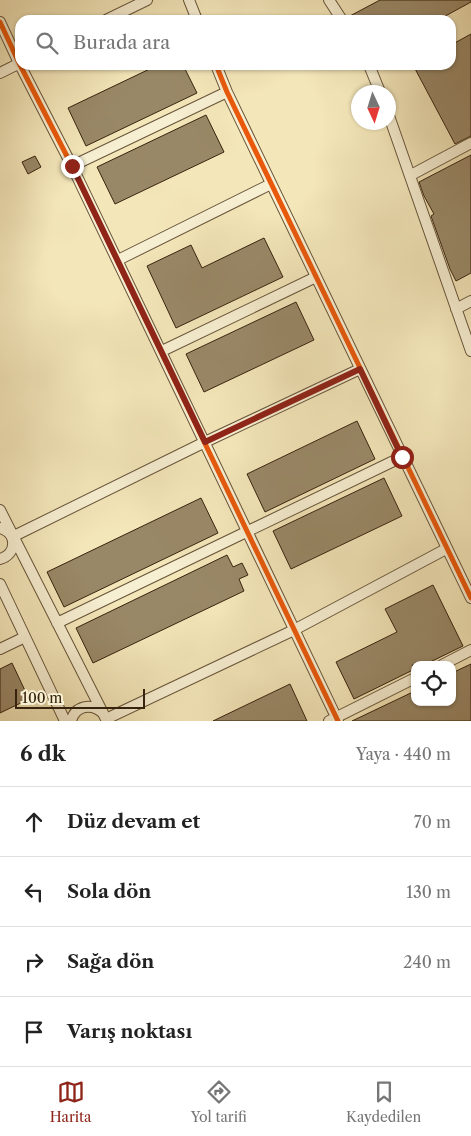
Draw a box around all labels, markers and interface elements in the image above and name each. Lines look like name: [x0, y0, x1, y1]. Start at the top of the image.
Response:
search box: [15, 15, 456, 70]
icon: search: [33, 29, 61, 57]
text: Burada ara: [73, 31, 170, 54]
north arrow: [351, 85, 396, 130]
route end: [61, 155, 84, 178]
route start: [391, 446, 414, 469]
map controls: [411, 661, 456, 706]
button: locate: [411, 661, 456, 706]
scale bar: [15, 686, 145, 709]
text: 100 m: [22, 689, 62, 707]
text: 6 dk: [20, 741, 66, 766]
text: Yaya · 440 m: [356, 744, 451, 764]
icon: ahead: [20, 808, 48, 836]
text: Düz devam et: [67, 810, 200, 833]
text: 70 m: [414, 812, 451, 832]
icon: left: [20, 878, 48, 906]
text: Sola dön: [67, 880, 151, 903]
text: 130 m: [406, 882, 451, 902]
icon: right: [20, 948, 48, 976]
text: Sağa dön: [67, 950, 154, 973]
text: 240 m: [403, 952, 451, 972]
icon: arrive: [20, 1018, 48, 1046]
text: Varış noktası: [67, 1020, 192, 1043]
tab: Harita: [50, 1078, 91, 1126]
tab: Yol tarifi: [191, 1078, 247, 1126]
tab: Kaydedilen: [346, 1078, 421, 1126]

